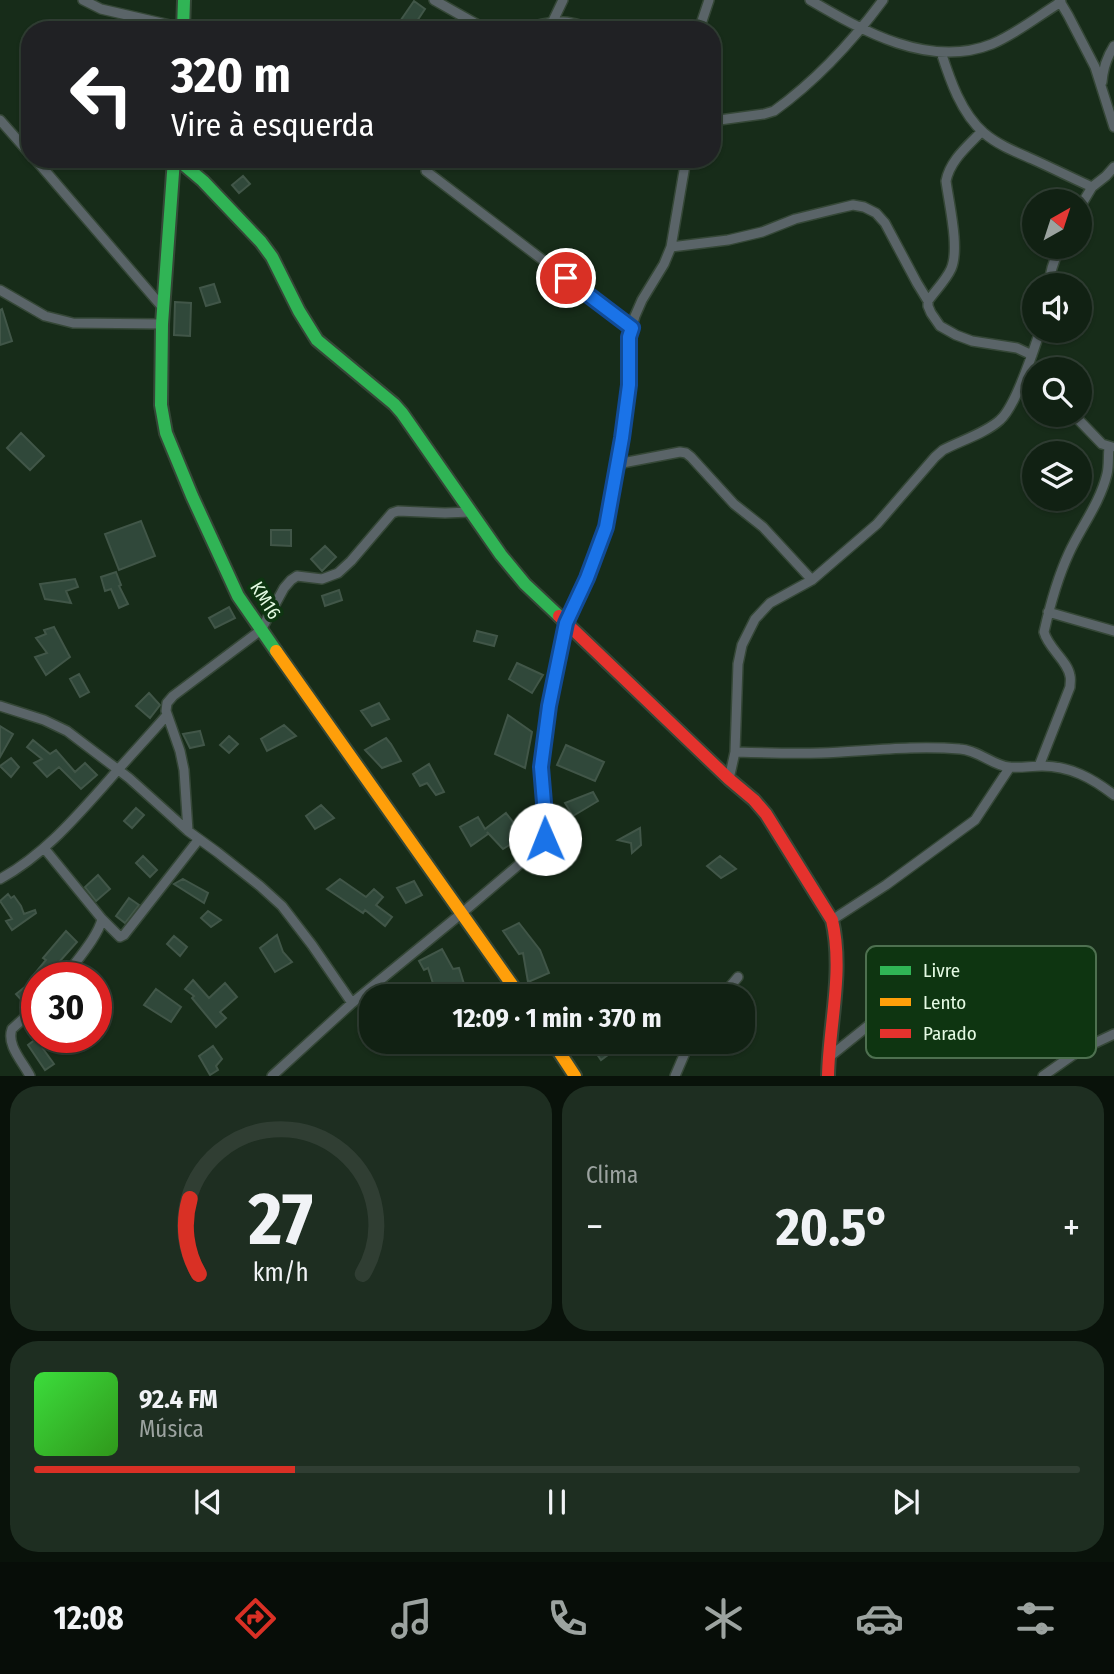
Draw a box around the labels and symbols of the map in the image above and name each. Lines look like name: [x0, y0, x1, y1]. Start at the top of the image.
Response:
north arrow: [1022, 189, 1092, 259]
pin: [536, 248, 596, 308]
street label: KM16: [245, 577, 286, 623]
position arrow: [508, 802, 582, 876]
legend: [866, 946, 1096, 1058]
text: Livre: [923, 959, 960, 982]
speed limit sign: 30: [21, 962, 112, 1053]
text: Lento: [923, 991, 966, 1014]
text: Parado: [923, 1022, 977, 1045]

